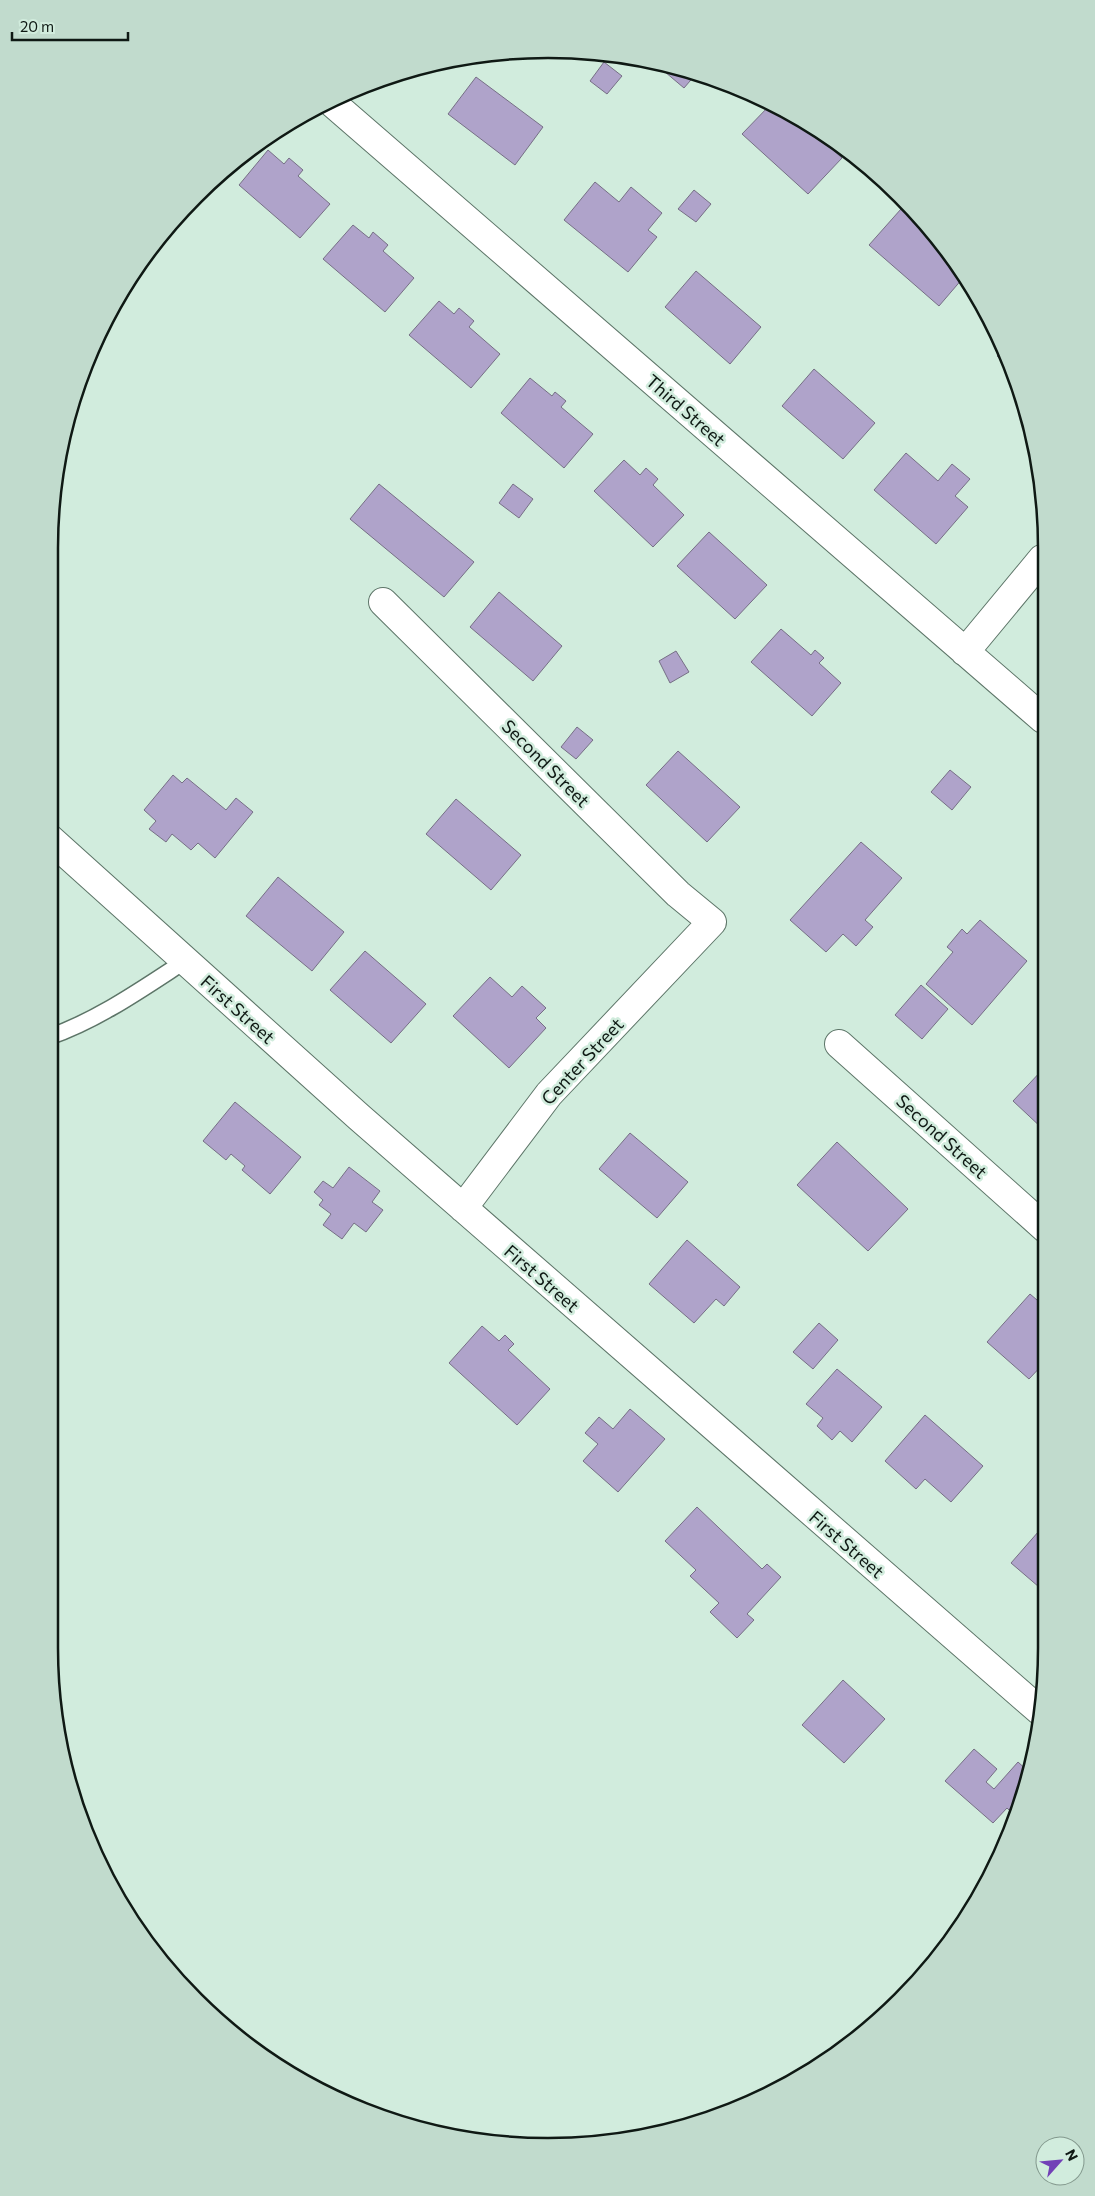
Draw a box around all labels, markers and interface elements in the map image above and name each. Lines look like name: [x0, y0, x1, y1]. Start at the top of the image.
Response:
scale bar: [12, 10, 129, 42]
text: 20 m: [20, 17, 54, 35]
street label: Third Street: [642, 370, 730, 450]
street label: Second Street: [498, 715, 594, 811]
street label: First Street: [197, 970, 279, 1048]
street label: Center Street: [536, 1013, 628, 1109]
street label: Second Street: [892, 1089, 992, 1183]
street label: First Street: [500, 1240, 584, 1316]
street label: First Street: [805, 1506, 889, 1582]
north arrow: [1035, 2136, 1085, 2186]
text: N: [1062, 2146, 1082, 2163]

